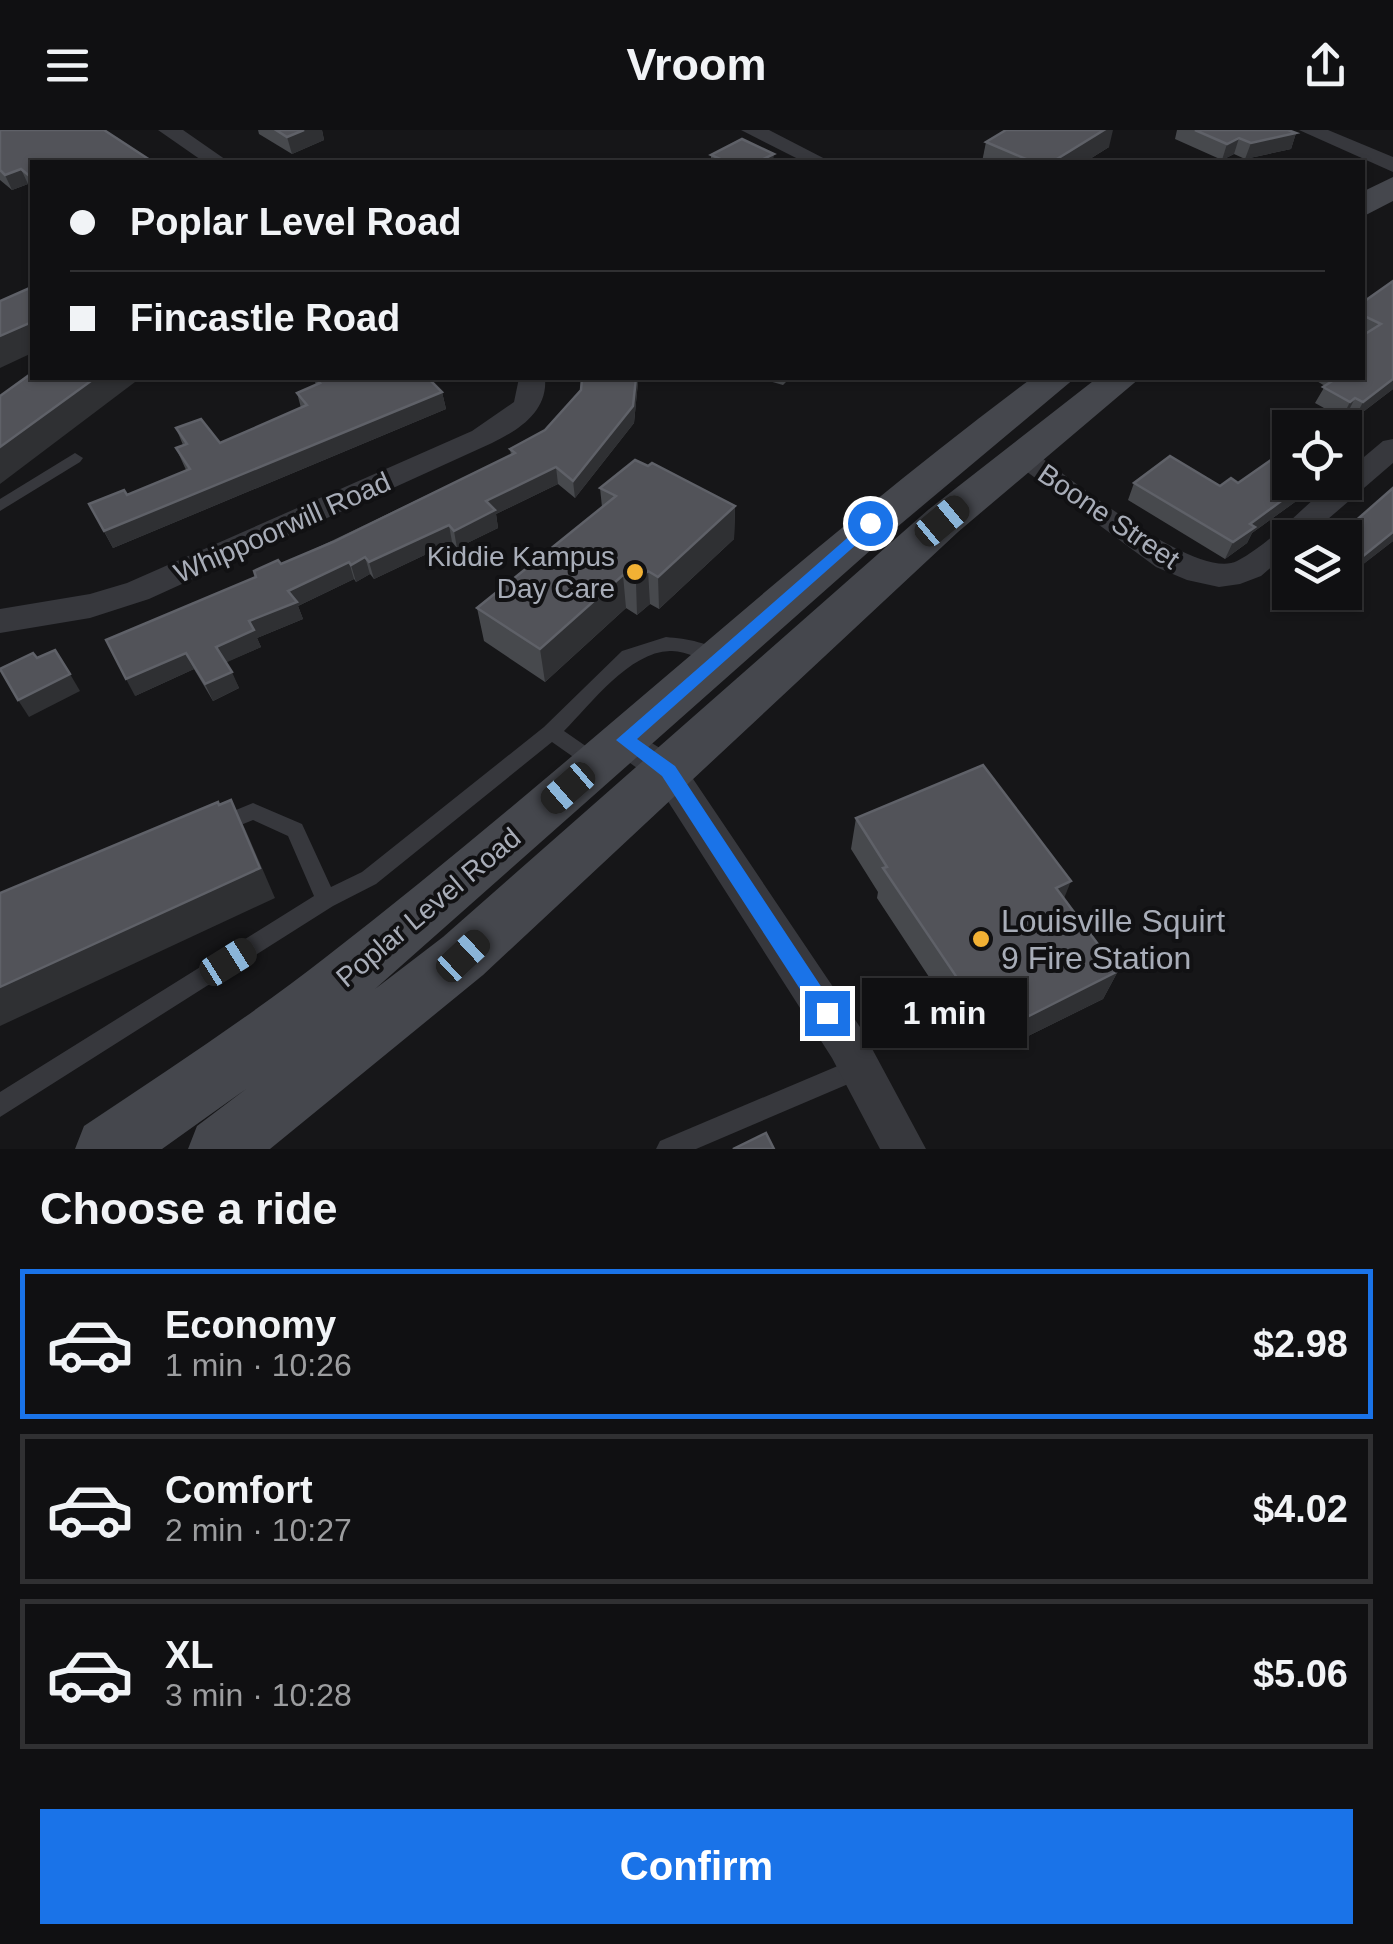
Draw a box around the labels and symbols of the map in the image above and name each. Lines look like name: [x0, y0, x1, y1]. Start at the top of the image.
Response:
street label: Boone Street: [1032, 458, 1185, 575]
street label: Whippoorwill Road: [169, 466, 395, 589]
car: [909, 490, 975, 552]
route start: [848, 501, 893, 546]
place label: Kiddie Kampus Day Care: [427, 541, 615, 604]
marker: Kiddie Kampus Day Care: [624, 561, 646, 583]
car: [536, 757, 600, 819]
street label: Poplar Level Road: [330, 821, 527, 993]
place label: Louisville Squirt 9 Fire Station: [1001, 903, 1225, 976]
car: [431, 925, 495, 987]
marker: Louisville Squirt 9 Fire Station: [970, 928, 992, 950]
car: [195, 933, 261, 991]
callout: 1 min: [862, 978, 1027, 1048]
route end: [805, 991, 850, 1036]

